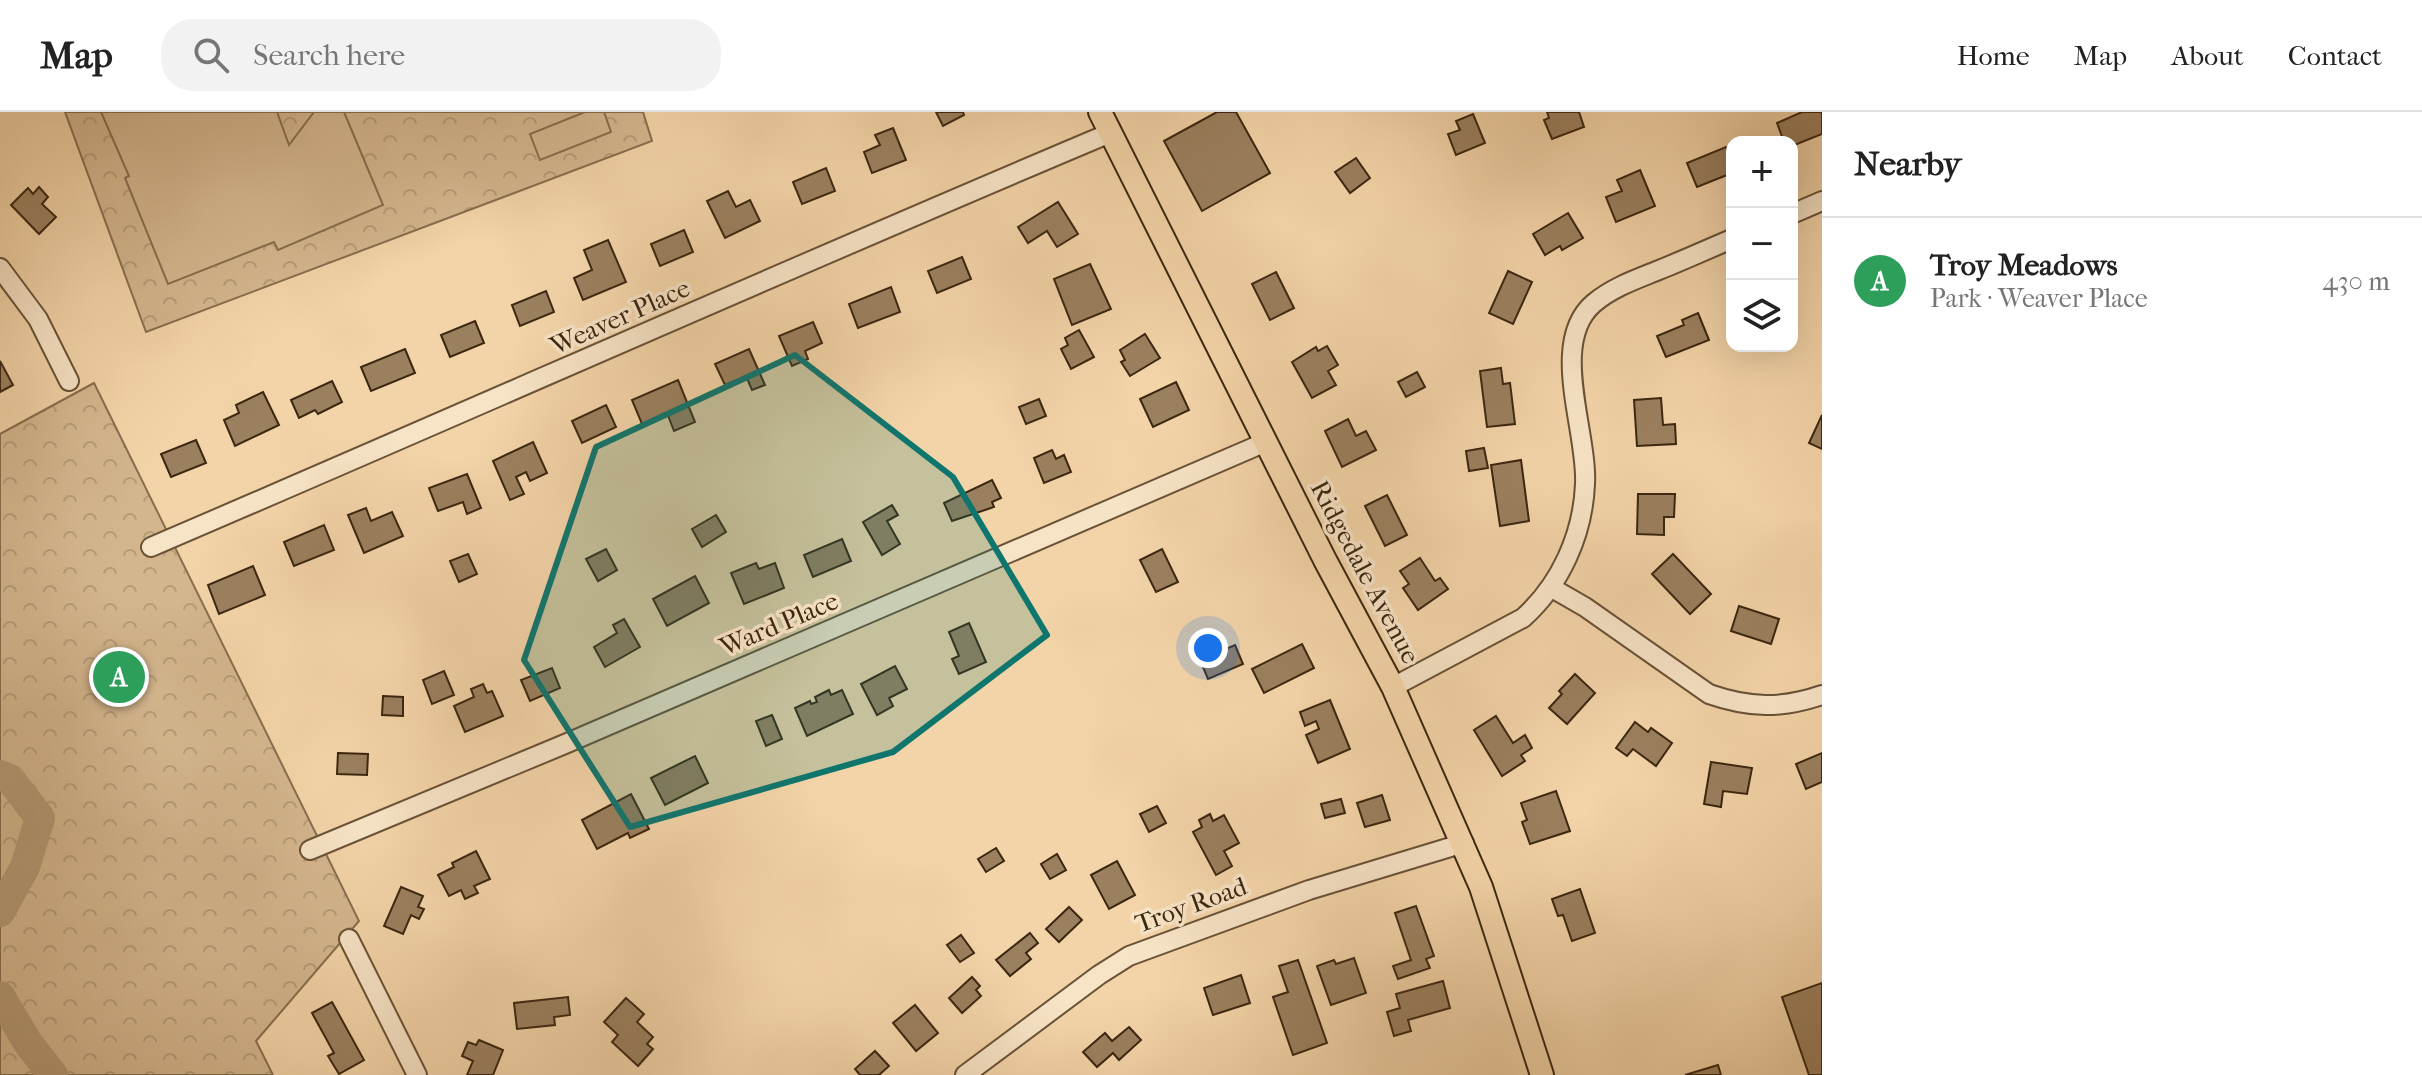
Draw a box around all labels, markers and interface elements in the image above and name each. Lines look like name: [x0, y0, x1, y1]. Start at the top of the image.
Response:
search box: [161, 19, 721, 91]
text: Map: [40, 33, 113, 78]
icon: search: [189, 33, 233, 77]
text: Search here: [253, 38, 405, 73]
text: Home: [1957, 39, 2030, 72]
text: Map: [2074, 39, 2127, 72]
text: About: [2171, 39, 2244, 72]
text: Contact: [2288, 39, 2382, 72]
map controls: [1726, 136, 1798, 352]
button: +: [1726, 136, 1798, 208]
text: Nearby: [1854, 144, 1961, 184]
button: −: [1726, 208, 1798, 280]
text: Troy Meadows: [1930, 248, 2118, 283]
text: A: [1872, 266, 1888, 297]
text: 430 m: [2322, 266, 2390, 297]
street label: Weaver Place: [545, 272, 695, 362]
button: layers: [1726, 280, 1798, 352]
text: Park · Weaver Place: [1930, 283, 2148, 314]
street label: Ridgedale Avenue: [1304, 475, 1426, 669]
street label: Ward Place: [714, 585, 843, 663]
your location: [1188, 628, 1228, 668]
pin: A: [93, 647, 145, 707]
street label: Troy Road: [1131, 870, 1252, 939]

